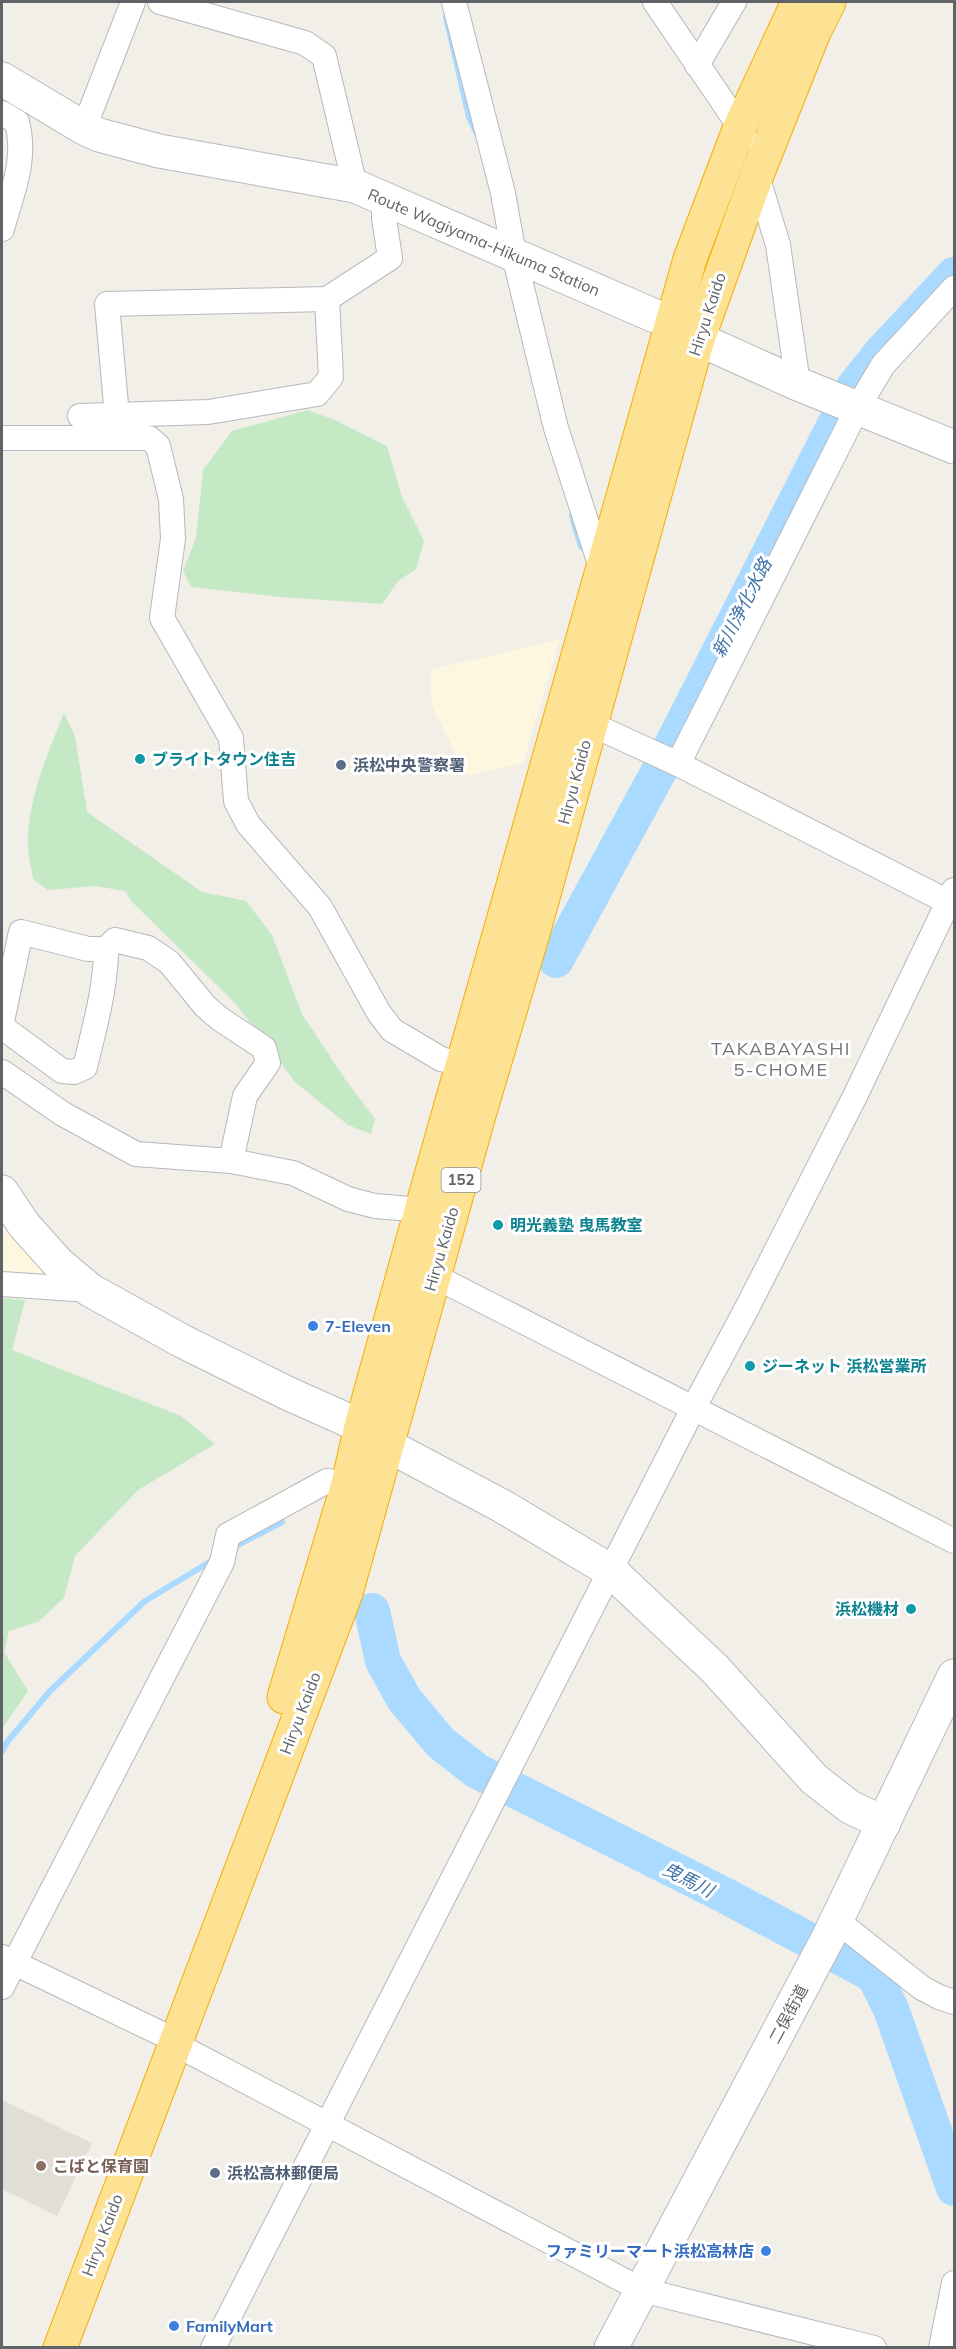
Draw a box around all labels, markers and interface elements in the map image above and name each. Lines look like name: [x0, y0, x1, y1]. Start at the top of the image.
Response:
street label: Route Wagiyama-Hikuma Station: [365, 184, 603, 300]
street label: Hiryu Kaido: [684, 270, 730, 358]
water label: 新川浄化水路: [707, 553, 777, 661]
street label: Hiryu Kaido: [553, 738, 595, 826]
place label: ブライトタウン住吉: [152, 749, 296, 769]
marker: ブライトタウン住吉: [133, 752, 147, 766]
place label: 浜松中央警察署: [353, 755, 465, 775]
marker: 浜松中央警察署: [334, 758, 348, 772]
district label: TAKABAYASHI 5-CHOME: [711, 1037, 851, 1081]
road number: 152: [442, 1168, 480, 1192]
street label: Hiryu Kaido: [419, 1205, 463, 1293]
place label: 明光義塾 曳馬教室: [510, 1215, 642, 1235]
marker: 明光義塾 曳馬教室: [491, 1218, 505, 1232]
place label: 7-Eleven: [325, 1316, 391, 1336]
marker: 7-Eleven: [306, 1319, 320, 1333]
place label: ジーネット 浜松営業所: [762, 1356, 926, 1376]
marker: ジーネット 浜松営業所: [743, 1359, 757, 1373]
place label: 浜松機材: [835, 1599, 899, 1619]
marker: 浜松機材: [904, 1602, 918, 1616]
street label: Hiryu Kaido: [275, 1669, 325, 1757]
water label: 曳馬川: [659, 1857, 719, 1903]
street label: 二俣街道: [764, 1981, 812, 2047]
place label: こばと保育園: [53, 2156, 149, 2176]
marker: こばと保育園: [34, 2159, 48, 2173]
place label: 浜松高林郵便局: [227, 2163, 339, 2183]
marker: 浜松高林郵便局: [208, 2166, 222, 2180]
street label: Hiryu Kaido: [77, 2191, 127, 2279]
place label: ファミリーマート浜松高林店: [546, 2241, 754, 2261]
marker: ファミリーマート浜松高林店: [759, 2244, 773, 2258]
place label: FamilyMart: [186, 2316, 273, 2336]
marker: FamilyMart: [167, 2319, 181, 2333]

